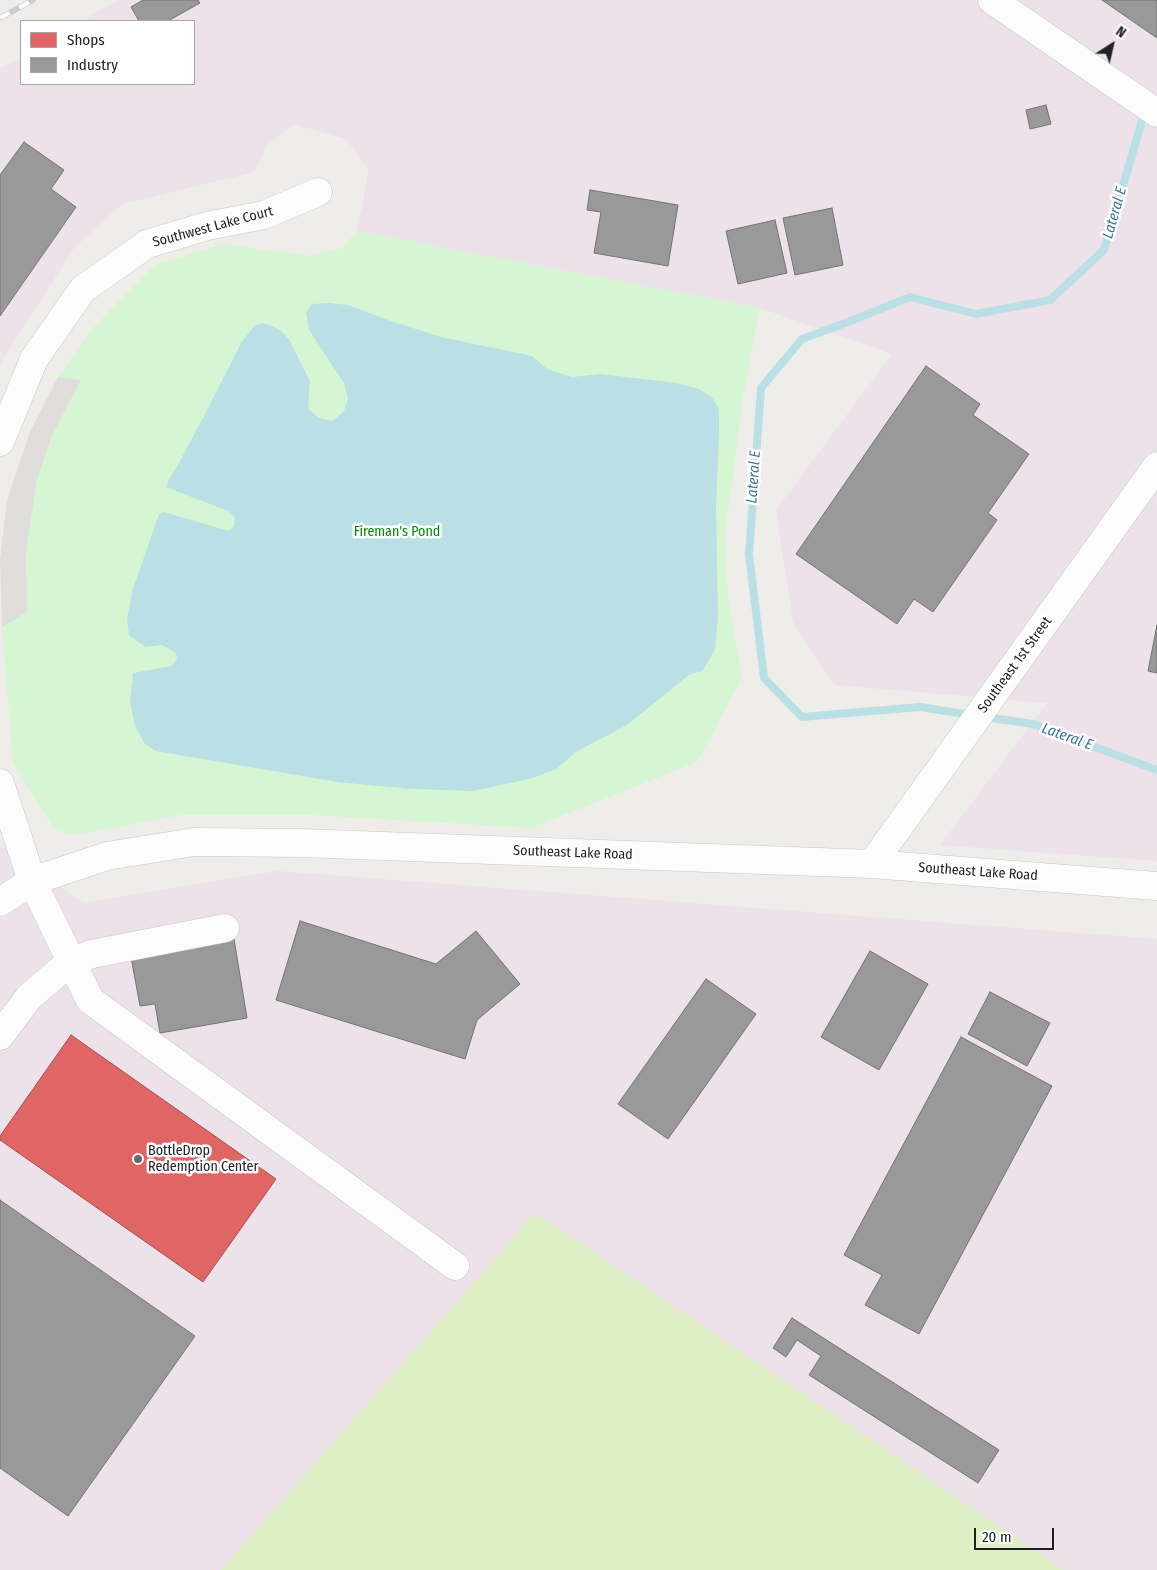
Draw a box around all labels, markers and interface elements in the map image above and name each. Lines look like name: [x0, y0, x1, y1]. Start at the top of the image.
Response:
legend: [20, 20, 195, 85]
north arrow: [1087, 20, 1137, 70]
text: N: [1113, 23, 1129, 42]
text: Shops: [67, 31, 105, 49]
text: Industry: [67, 56, 118, 74]
water label: Lateral E: [1099, 185, 1131, 241]
street label: Southwest Lake Court: [151, 203, 275, 251]
water label: Lateral E: [743, 450, 765, 504]
park label: Fireman's Pond: [354, 524, 440, 540]
street label: Southeast 1st Street: [974, 614, 1056, 716]
water label: Lateral E: [1039, 720, 1095, 754]
street label: Southeast Lake Road: [513, 843, 633, 863]
street label: Southeast Lake Road: [918, 859, 1038, 885]
place label: BottleDrop Redemption Center: [148, 1143, 258, 1176]
marker: BottleDrop Redemption Center: [132, 1153, 144, 1165]
scale bar: [977, 1518, 1057, 1550]
text: 20 m: [982, 1528, 1012, 1546]

